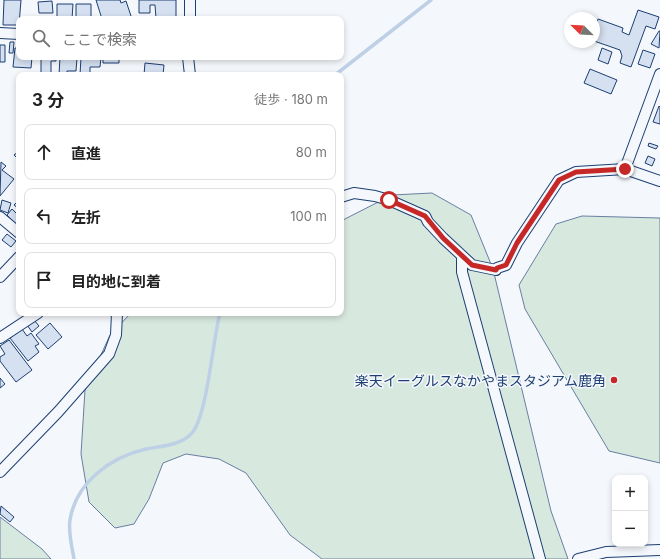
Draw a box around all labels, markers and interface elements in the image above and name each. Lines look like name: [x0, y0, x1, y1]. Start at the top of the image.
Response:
north arrow: [564, 12, 600, 48]
search box: [16, 16, 344, 60]
icon: search: [30, 27, 52, 49]
text: ここで検索: [62, 30, 137, 49]
text: 3 分: [32, 90, 64, 110]
text: 徒歩 · 180 m: [254, 91, 328, 107]
icon: ahead: [33, 141, 55, 163]
text: 直進: [71, 144, 101, 163]
text: 80 m: [296, 144, 327, 160]
route end: [616, 160, 634, 178]
route start: [380, 191, 398, 209]
icon: left: [33, 205, 55, 227]
text: 左折: [71, 208, 101, 227]
text: 100 m: [290, 208, 327, 224]
icon: arrive: [33, 269, 55, 291]
text: 目的地に到着: [71, 272, 161, 291]
place label: 楽天イーグルスなかやまスタジアム鹿角: [355, 372, 606, 389]
marker: 楽天イーグルスなかやまスタジアム鹿角: [609, 375, 619, 385]
map controls: [612, 475, 648, 547]
button: +: [612, 475, 648, 511]
button: −: [612, 511, 648, 547]

